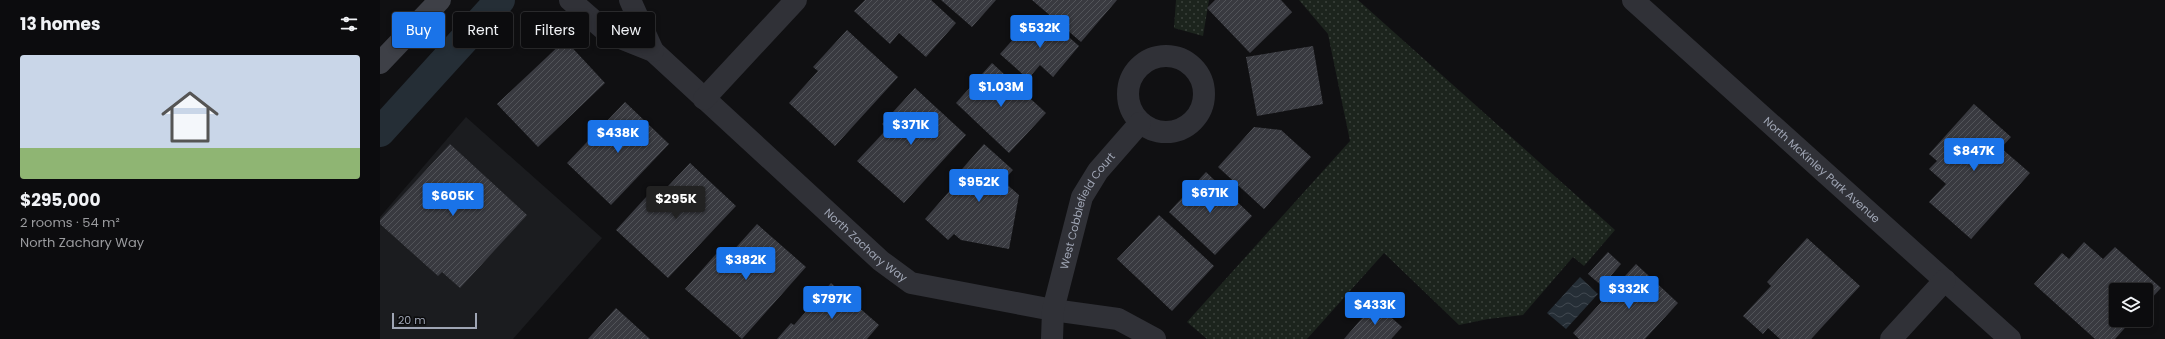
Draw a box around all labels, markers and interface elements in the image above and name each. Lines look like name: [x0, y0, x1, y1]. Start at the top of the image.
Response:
text: 13 homes: [20, 12, 101, 36]
chip: Buy: [392, 12, 445, 48]
chip: Rent: [453, 12, 513, 48]
chip: Filters: [521, 12, 589, 48]
chip: New: [597, 12, 655, 48]
icon: filters: [338, 13, 360, 35]
pin: $532K: [1012, 15, 1068, 49]
text: $532K: [1019, 18, 1061, 37]
pin: $1.03M: [968, 74, 1034, 108]
text: $1.03M: [978, 77, 1024, 96]
icon: home: [154, 81, 226, 153]
pin: $371K: [883, 112, 939, 146]
street label: North McKinley Park Avenue: [1760, 113, 1884, 227]
text: $371K: [892, 115, 930, 134]
pin: $438K: [590, 120, 646, 154]
text: $438K: [597, 123, 639, 142]
pin: $847K: [1946, 138, 2002, 172]
text: $847K: [1953, 141, 1995, 160]
street label: West Cobblefield Court: [1056, 149, 1119, 271]
pin: $952K: [951, 169, 1007, 203]
text: $952K: [958, 172, 1000, 191]
pin: $671K: [1182, 180, 1238, 214]
pin: $605K: [425, 183, 481, 217]
text: $671K: [1191, 183, 1229, 202]
text: $605K: [432, 186, 474, 205]
pin: $295K: [648, 186, 704, 220]
text: $295,000: [20, 188, 101, 212]
text: $295K: [655, 189, 697, 208]
street label: North Zachary Way: [821, 205, 911, 286]
text: 2 rooms · 54 m²: [20, 213, 120, 232]
text: North Zachary Way: [20, 233, 144, 252]
pin: $382K: [718, 247, 774, 281]
text: $382K: [725, 250, 767, 269]
pin: $332K: [1601, 276, 1657, 310]
text: $332K: [1609, 279, 1649, 298]
map controls: [2109, 283, 2153, 327]
button: layers: [2109, 283, 2153, 327]
pin: $797K: [804, 286, 860, 320]
text: $797K: [812, 289, 852, 308]
pin: $433K: [1347, 292, 1403, 326]
text: $433K: [1354, 295, 1396, 314]
scale bar: [392, 311, 477, 330]
text: 20 m: [398, 312, 426, 328]

